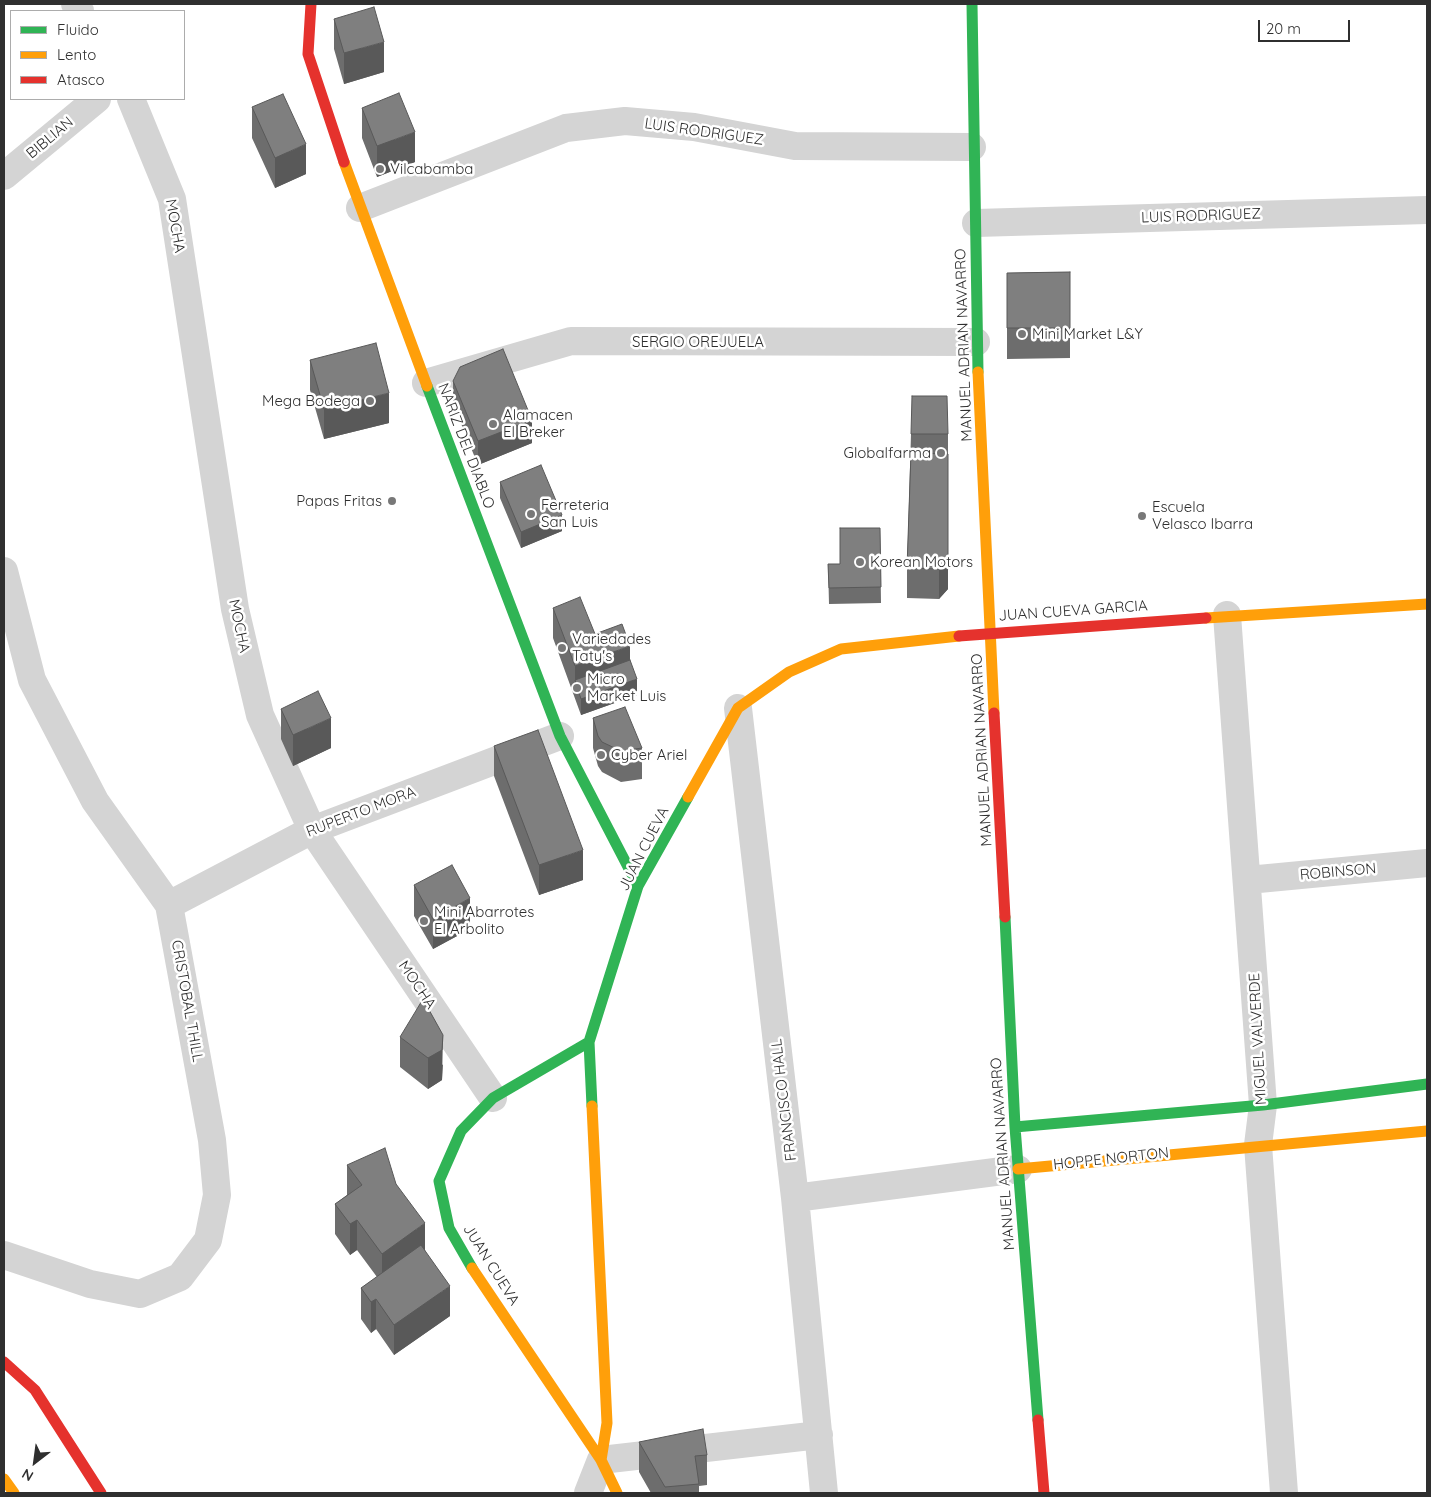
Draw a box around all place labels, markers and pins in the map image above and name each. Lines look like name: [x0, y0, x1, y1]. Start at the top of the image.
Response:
place label: Vilcabamba: [390, 160, 473, 178]
marker: Vilcabamba: [374, 163, 386, 175]
place label: Mini Market L&Y: [1032, 325, 1143, 343]
marker: Mini Market L&Y: [1016, 328, 1028, 340]
place label: Mega Bodega: [262, 392, 360, 410]
marker: Mega Bodega: [364, 395, 376, 407]
place label: Alamacen El Breker: [503, 406, 573, 441]
marker: Alamacen El Breker: [487, 418, 499, 430]
place label: Globalfarma: [844, 444, 931, 462]
marker: Globalfarma: [935, 447, 947, 459]
place label: Papas Fritas: [296, 492, 382, 510]
marker: Papas Fritas: [386, 495, 398, 507]
place label: Ferreteria San Luis: [541, 496, 609, 531]
place label: Escuela Velasco Ibarra: [1152, 498, 1253, 533]
marker: Ferreteria San Luis: [525, 508, 537, 520]
marker: Escuela Velasco Ibarra: [1136, 510, 1148, 522]
place label: Korean Motors: [870, 553, 973, 571]
marker: Korean Motors: [854, 556, 866, 568]
place label: Variedades Taty's: [572, 630, 651, 665]
marker: Variedades Taty's: [556, 642, 568, 654]
place label: Micro Market Luis: [587, 670, 666, 705]
marker: Micro Market Luis: [571, 682, 583, 694]
place label: Cyber Ariel: [611, 746, 687, 764]
marker: Cyber Ariel: [595, 749, 607, 761]
place label: Mini Abarrotes El Arbolito: [434, 903, 534, 938]
marker: Mini Abarrotes El Arbolito: [418, 915, 430, 927]

